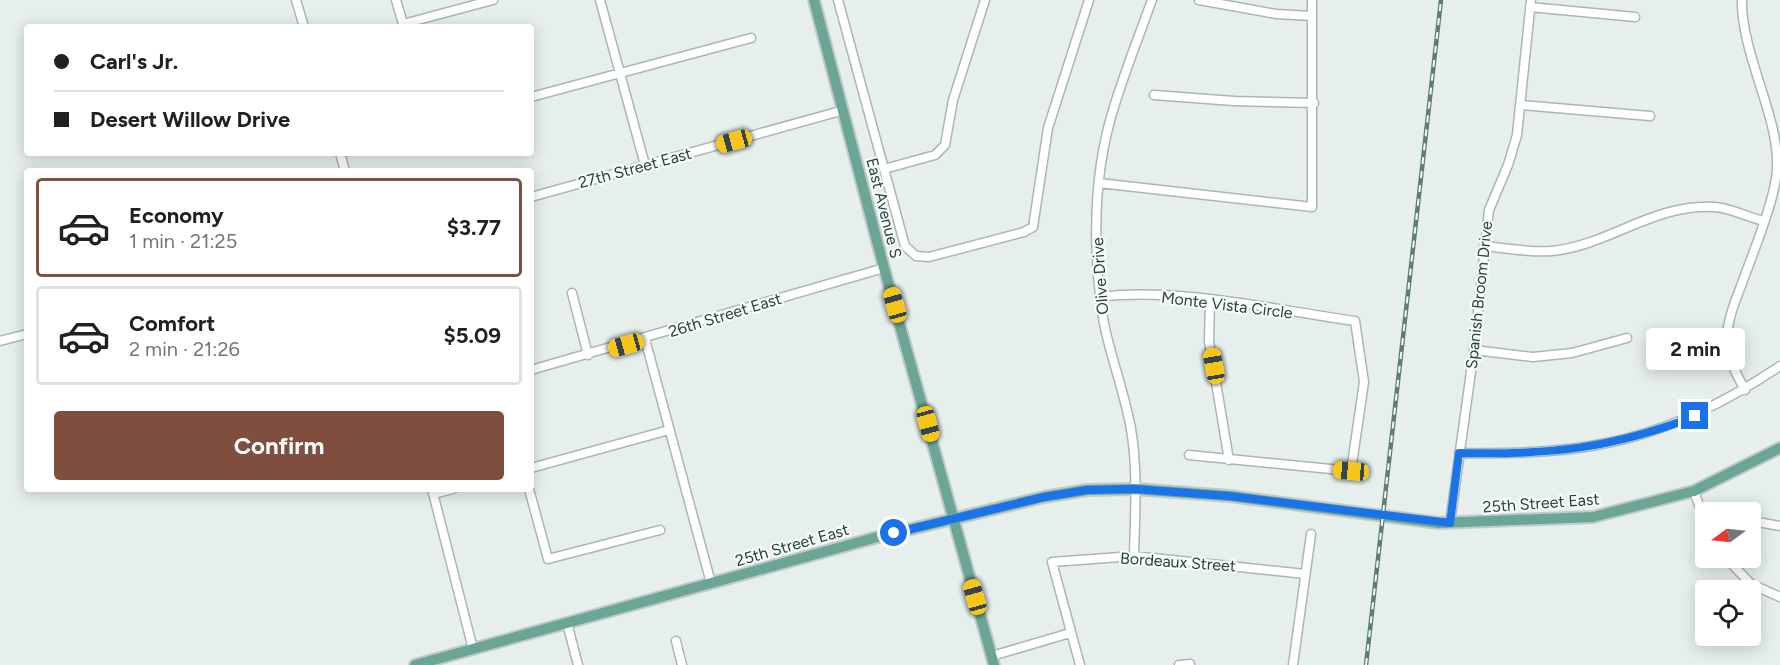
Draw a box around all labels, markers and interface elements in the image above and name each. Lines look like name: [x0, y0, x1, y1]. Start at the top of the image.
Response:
text: Carl's Jr.: [90, 48, 178, 75]
text: Desert Willow Drive: [90, 106, 290, 133]
car: [714, 128, 754, 154]
street label: 27th Street East: [576, 144, 694, 192]
street label: East Avenue S: [862, 156, 906, 260]
icon: car: [57, 201, 111, 255]
text: Economy: [129, 202, 224, 229]
text: $3.77: [447, 214, 501, 241]
street label: Spanish Broom Drive: [1462, 220, 1496, 370]
text: 1 min · 21:25: [129, 229, 237, 253]
street label: Olive Drive: [1088, 236, 1112, 315]
car: [881, 285, 909, 325]
street label: Monte Vista Circle: [1160, 288, 1294, 323]
street label: 26th Street East: [666, 289, 784, 341]
icon: car: [57, 309, 111, 363]
text: Comfort: [129, 310, 215, 337]
text: $5.09: [444, 322, 501, 349]
callout: 2 min: [1646, 329, 1744, 371]
car: [606, 331, 646, 359]
text: 2 min · 21:26: [129, 337, 240, 361]
text: 2 min: [1670, 337, 1721, 361]
car: [1202, 347, 1226, 385]
route end: [1681, 402, 1708, 429]
car: [915, 404, 941, 444]
button: Confirm: [54, 411, 504, 480]
car: [1332, 460, 1370, 482]
street label: 25th Street East: [1482, 489, 1600, 517]
north arrow: [1695, 502, 1761, 568]
map controls: [1695, 502, 1761, 646]
route start: [880, 519, 907, 546]
street label: 25th Street East: [733, 520, 851, 570]
street label: Bordeaux Street: [1119, 548, 1237, 576]
car: [961, 577, 989, 617]
button: locate: [1695, 580, 1761, 646]

